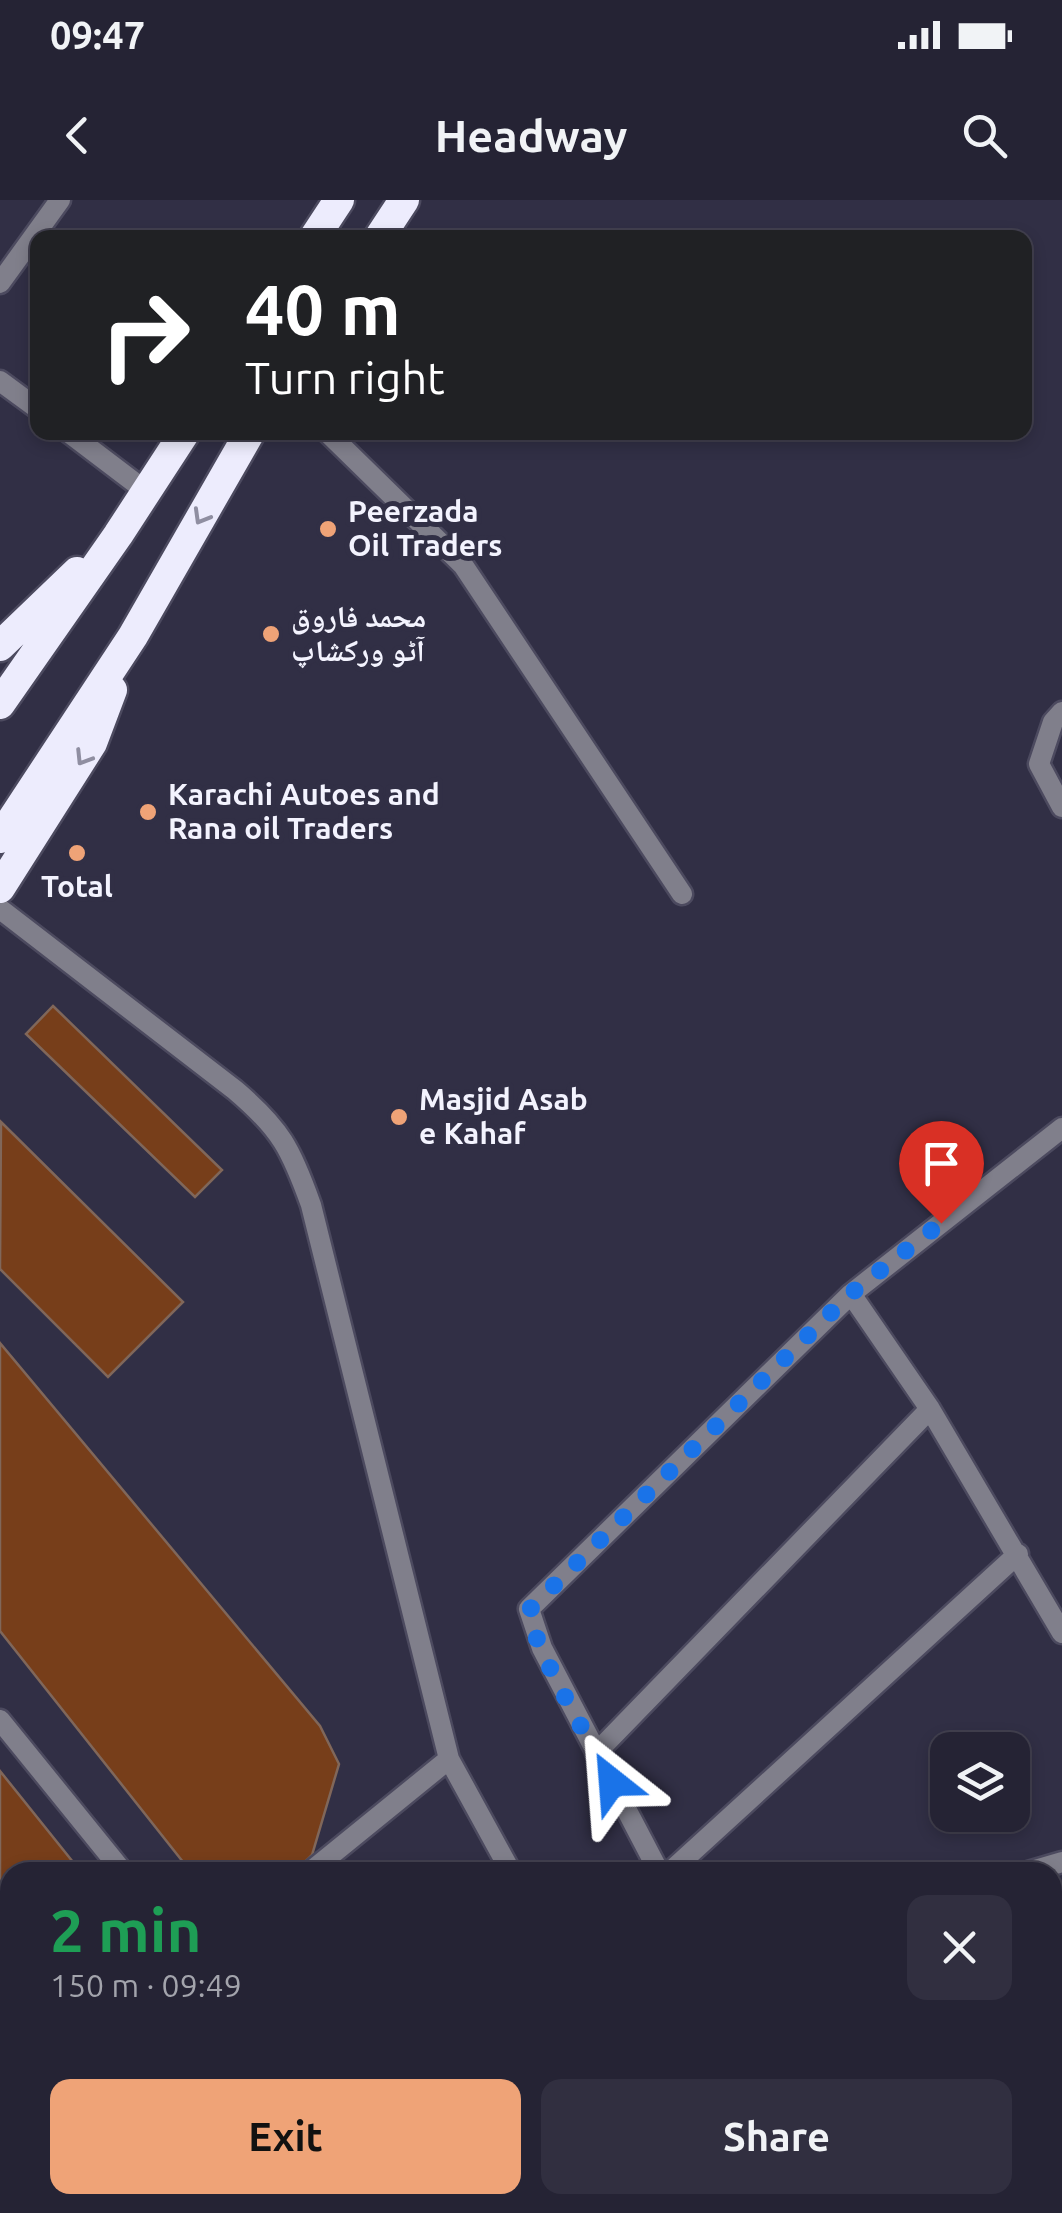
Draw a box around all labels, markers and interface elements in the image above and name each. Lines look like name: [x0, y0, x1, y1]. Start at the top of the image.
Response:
text: 09:47: [50, 14, 145, 56]
icon: back: [50, 108, 105, 163]
icon: search: [957, 108, 1012, 163]
text: Headway: [435, 110, 627, 161]
icon: right: [80, 270, 210, 400]
text: 40 m: [245, 270, 401, 348]
text: Turn right: [245, 352, 445, 403]
place label: Peerzada Oil Traders: [348, 494, 502, 562]
one-way arrow: [194, 506, 213, 524]
marker: Peerzada Oil Traders: [317, 518, 339, 540]
place label: محمد فاروق آٹو ورکشاپ: [291, 599, 426, 669]
marker: محمد فاروق آٹو ورکشاپ: [260, 623, 282, 645]
one-way arrow: [76, 747, 95, 765]
place label: Karachi Autoes and Rana oil Traders: [168, 777, 440, 845]
marker: Karachi Autoes and Rana oil Traders: [137, 801, 159, 823]
marker: Total: [66, 842, 88, 864]
place label: Total: [41, 869, 113, 903]
place label: Masjid Asab e Kahaf: [419, 1082, 588, 1150]
marker: Masjid Asab e Kahaf: [388, 1106, 410, 1128]
pin: [899, 1121, 984, 1224]
icon: arrive: [914, 1136, 969, 1191]
position arrow: [560, 1730, 664, 1834]
map controls: [930, 1732, 1030, 1832]
button: layers: [930, 1732, 1030, 1832]
button: close: [907, 1895, 1012, 2000]
text: 2 min: [50, 1896, 202, 1963]
text: 150 m · 09:49: [50, 1967, 242, 2003]
button: Exit: [50, 2079, 521, 2194]
button: Share: [541, 2079, 1012, 2194]

